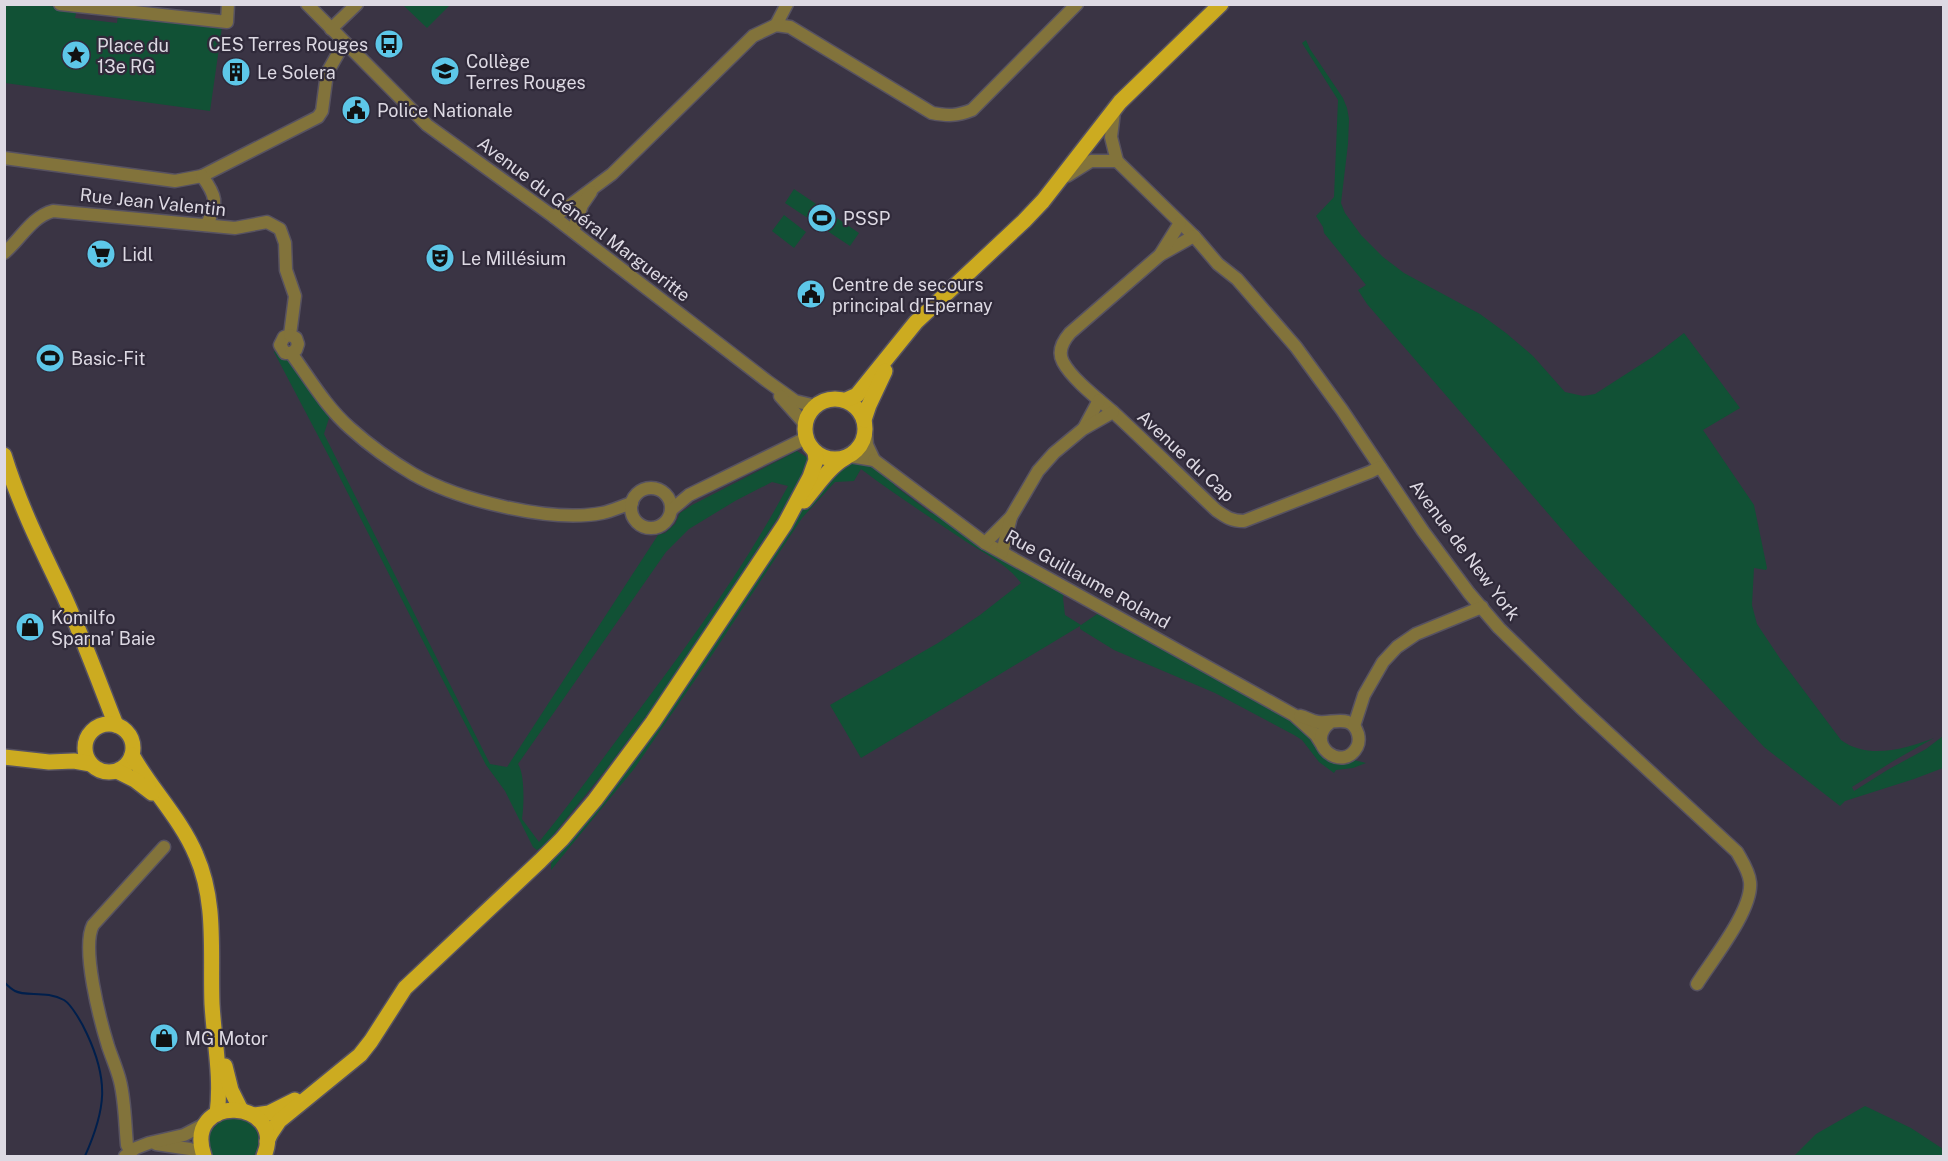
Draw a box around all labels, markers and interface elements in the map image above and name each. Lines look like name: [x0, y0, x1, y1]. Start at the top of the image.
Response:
bus stop icon: CES Terres Rouges: [373, 28, 405, 60]
place label: CES Terres Rouges: [208, 34, 368, 55]
place label: Place du 13e RG: [97, 35, 169, 77]
place icon: Place du 13e RG: [60, 39, 92, 71]
place label: Collège Terres Rouges: [466, 51, 586, 93]
school or university icon: Collège Terres Rouges: [429, 55, 461, 87]
building icon: Le Solera: [220, 56, 252, 88]
place label: Le Solera: [257, 62, 336, 83]
public building icon: Police Nationale: [340, 94, 372, 126]
place label: Police Nationale: [377, 100, 513, 121]
street label: Avenue du Général Margueritte: [474, 132, 694, 306]
street label: Rue Jean Valentin: [79, 184, 227, 220]
sports icon: PSSP: [806, 202, 838, 234]
place label: PSSP: [843, 208, 890, 229]
supermarket icon: Lidl: [85, 238, 117, 270]
theatre icon: Le Millésium: [424, 242, 456, 274]
place label: Lidl: [122, 244, 153, 265]
place label: Le Millésium: [461, 248, 566, 269]
place label: Centre de secours principal d'Epernay: [832, 274, 993, 316]
public building icon: Centre de secours principal d'Epernay: [795, 278, 827, 310]
sports icon: Basic-Fit: [34, 342, 66, 374]
place label: Basic-Fit: [71, 348, 145, 369]
street label: Avenue du Cap: [1133, 406, 1239, 506]
street label: Avenue de New York: [1405, 476, 1525, 624]
street label: Rue Guillaume Roland: [1002, 525, 1174, 633]
place label: Komilfo Sparna' Baie: [51, 607, 156, 649]
shop icon: Komilfo Sparna' Baie: [14, 611, 46, 643]
shop icon: MG Motor: [148, 1022, 180, 1054]
place label: MG Motor: [185, 1028, 268, 1049]

